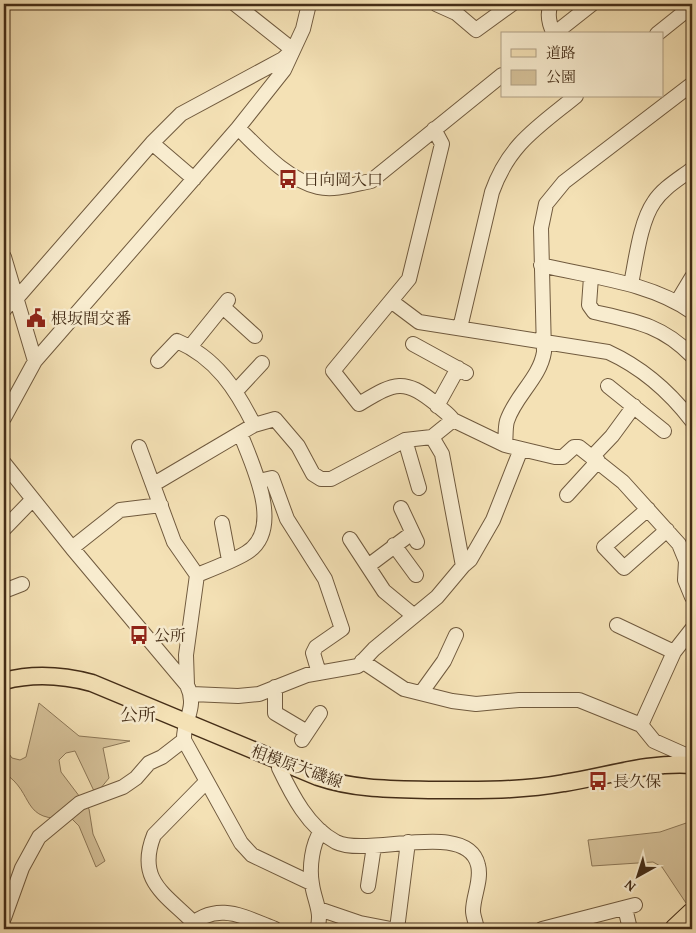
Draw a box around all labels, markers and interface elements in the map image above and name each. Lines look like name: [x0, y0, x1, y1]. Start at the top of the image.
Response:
legend: [501, 32, 664, 98]
text: 道路: [546, 42, 576, 63]
text: 公園: [546, 66, 576, 87]
place label: 日向岡入口: [303, 167, 383, 191]
bus stop icon: 日向岡入口: [277, 168, 299, 190]
place label: 根坂間交番: [51, 306, 131, 330]
public building icon: 根坂間交番: [25, 307, 47, 329]
place label: 公所: [154, 623, 186, 647]
bus stop icon: 公所: [128, 624, 150, 646]
district label: 公所: [120, 701, 156, 728]
street label: 相模原大磯線: [248, 738, 346, 794]
place label: 長久保: [613, 769, 661, 793]
bus stop icon: 長久保: [587, 770, 609, 792]
north arrow: [614, 850, 664, 900]
text: N: [619, 875, 640, 897]

